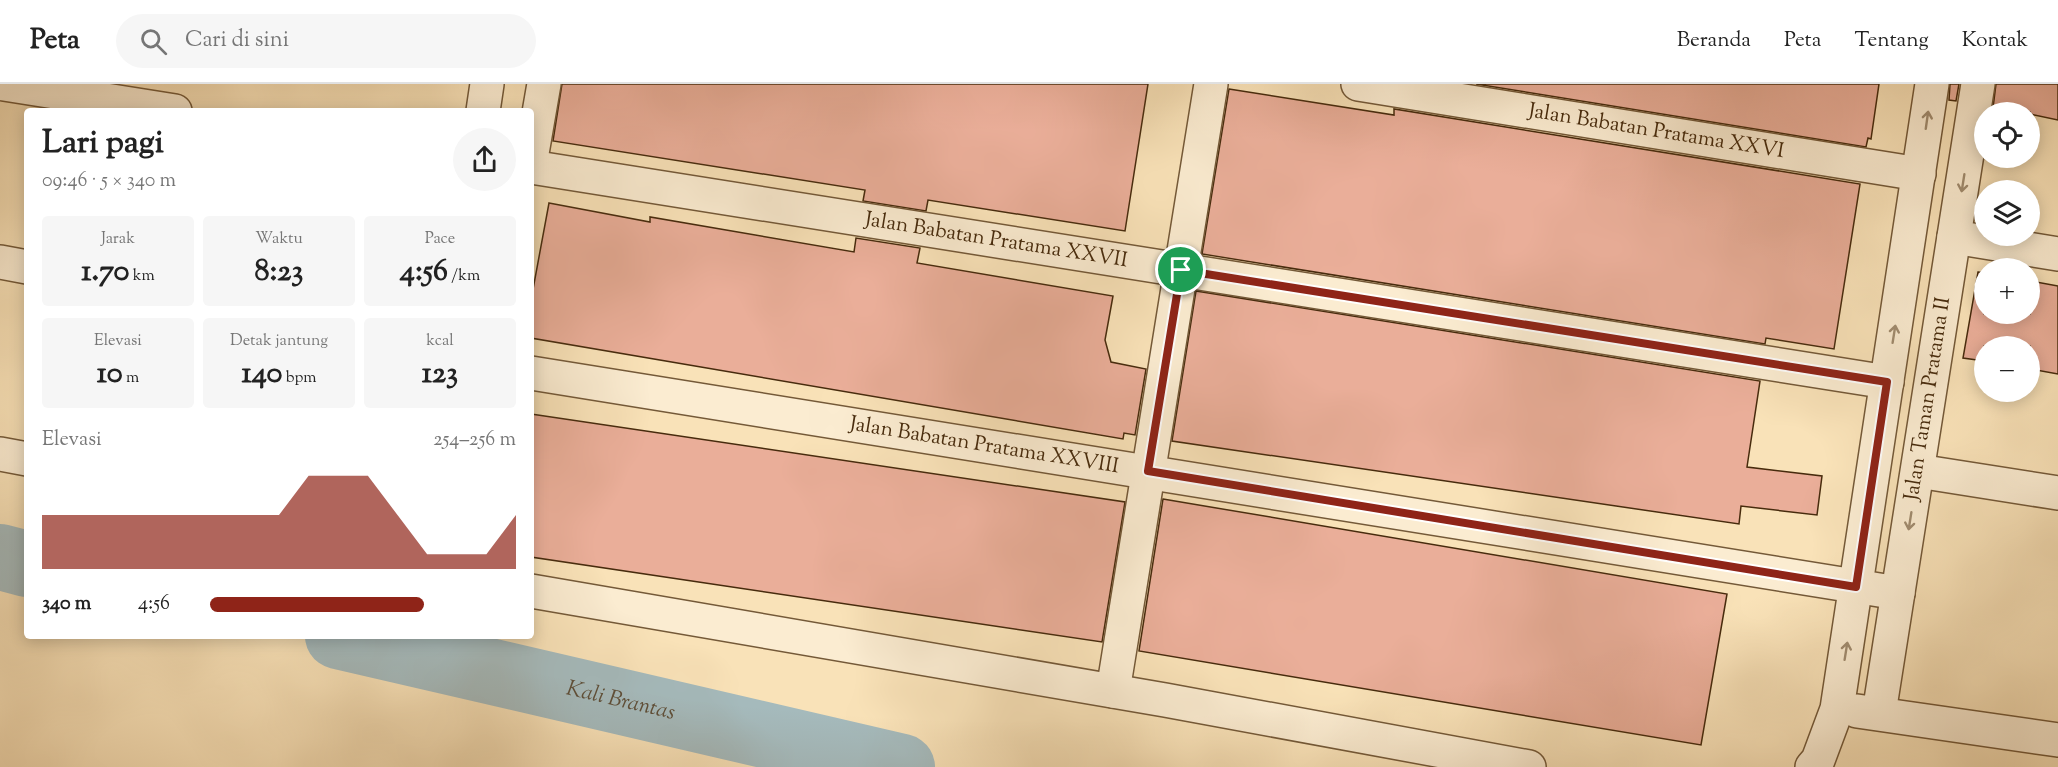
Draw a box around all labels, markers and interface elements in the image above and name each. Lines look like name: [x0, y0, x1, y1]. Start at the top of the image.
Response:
search box: [116, 14, 536, 68]
text: Peta: [30, 21, 80, 61]
icon: search: [137, 25, 170, 58]
text: Cari di sini: [185, 25, 289, 57]
text: Beranda: [1677, 26, 1751, 56]
text: Peta: [1784, 26, 1822, 56]
text: Tentang: [1855, 26, 1929, 56]
text: Kontak: [1962, 26, 2028, 56]
street label: Jalan Babatan Pratama XXVI: [1525, 96, 1786, 167]
map controls: [1974, 102, 2040, 402]
button: locate: [1974, 102, 2040, 168]
one-way arrow: [1921, 111, 1932, 130]
text: Lari pagi: [42, 120, 164, 168]
button: share: [453, 128, 516, 191]
text: 09:46 · 5 × 340 m: [42, 167, 176, 196]
one-way arrow: [1957, 173, 1968, 193]
button: layers: [1974, 180, 2040, 246]
street label: Jalan Babatan Pratama XXVII: [862, 205, 1130, 276]
text: Jarak: [101, 228, 135, 251]
text: Waktu: [255, 228, 303, 251]
text: Pace: [425, 228, 455, 251]
pin: [1155, 244, 1206, 295]
text: 1.70: [81, 251, 129, 294]
text: 8:23: [255, 251, 303, 294]
text: 4:56: [400, 251, 448, 294]
icon: arrive: [1164, 253, 1197, 286]
button: +: [1974, 258, 2040, 324]
text: km: [129, 265, 155, 288]
text: /km: [448, 265, 480, 288]
street label: Jalan Taman Pratama II: [1897, 295, 1959, 504]
one-way arrow: [1889, 324, 1900, 344]
text: Elevasi: [94, 330, 142, 353]
text: Detak jantung: [230, 330, 328, 353]
text: kcal: [426, 330, 454, 353]
button: −: [1974, 336, 2040, 402]
text: 10: [97, 353, 123, 396]
text: 140: [241, 353, 282, 396]
text: 123: [422, 353, 458, 396]
text: m: [123, 367, 139, 390]
text: bpm: [282, 367, 317, 390]
street label: Jalan Babatan Pratama XXVIII: [846, 409, 1121, 482]
text: Elevasi: [42, 426, 102, 455]
text: 254–256 m: [433, 426, 516, 455]
one-way arrow: [1904, 511, 1915, 531]
text: 340 m: [42, 590, 91, 619]
text: 4:56: [138, 590, 170, 619]
one-way arrow: [1841, 642, 1852, 661]
water label: Kali Brantas: [563, 673, 678, 730]

